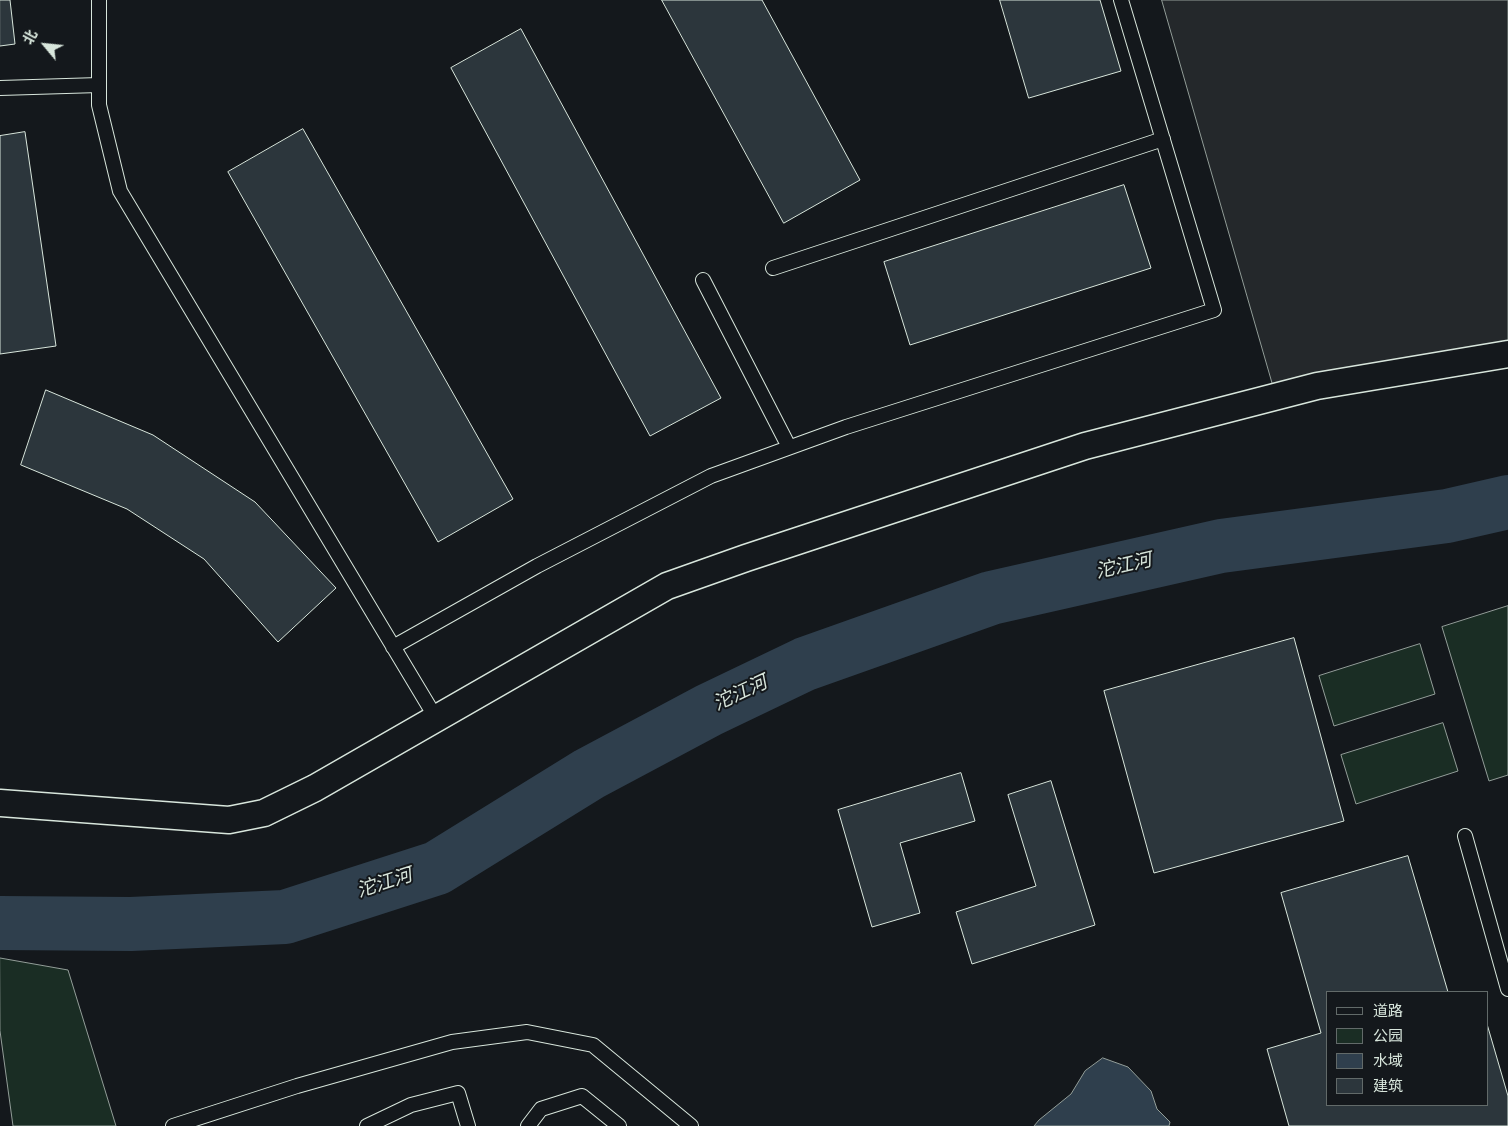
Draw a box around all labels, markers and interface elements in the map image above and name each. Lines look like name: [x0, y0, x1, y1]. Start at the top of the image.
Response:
north arrow: [20, 20, 70, 70]
text: 北: [21, 28, 42, 48]
water label: 沱江河: [1094, 550, 1154, 586]
water label: 沱江河: [710, 673, 772, 717]
water label: 沱江河: [354, 865, 416, 905]
legend: [1326, 991, 1488, 1106]
text: 道路: [1373, 1003, 1403, 1022]
text: 公园: [1373, 1028, 1403, 1047]
text: 水域: [1373, 1053, 1403, 1072]
text: 建筑: [1373, 1078, 1403, 1097]

